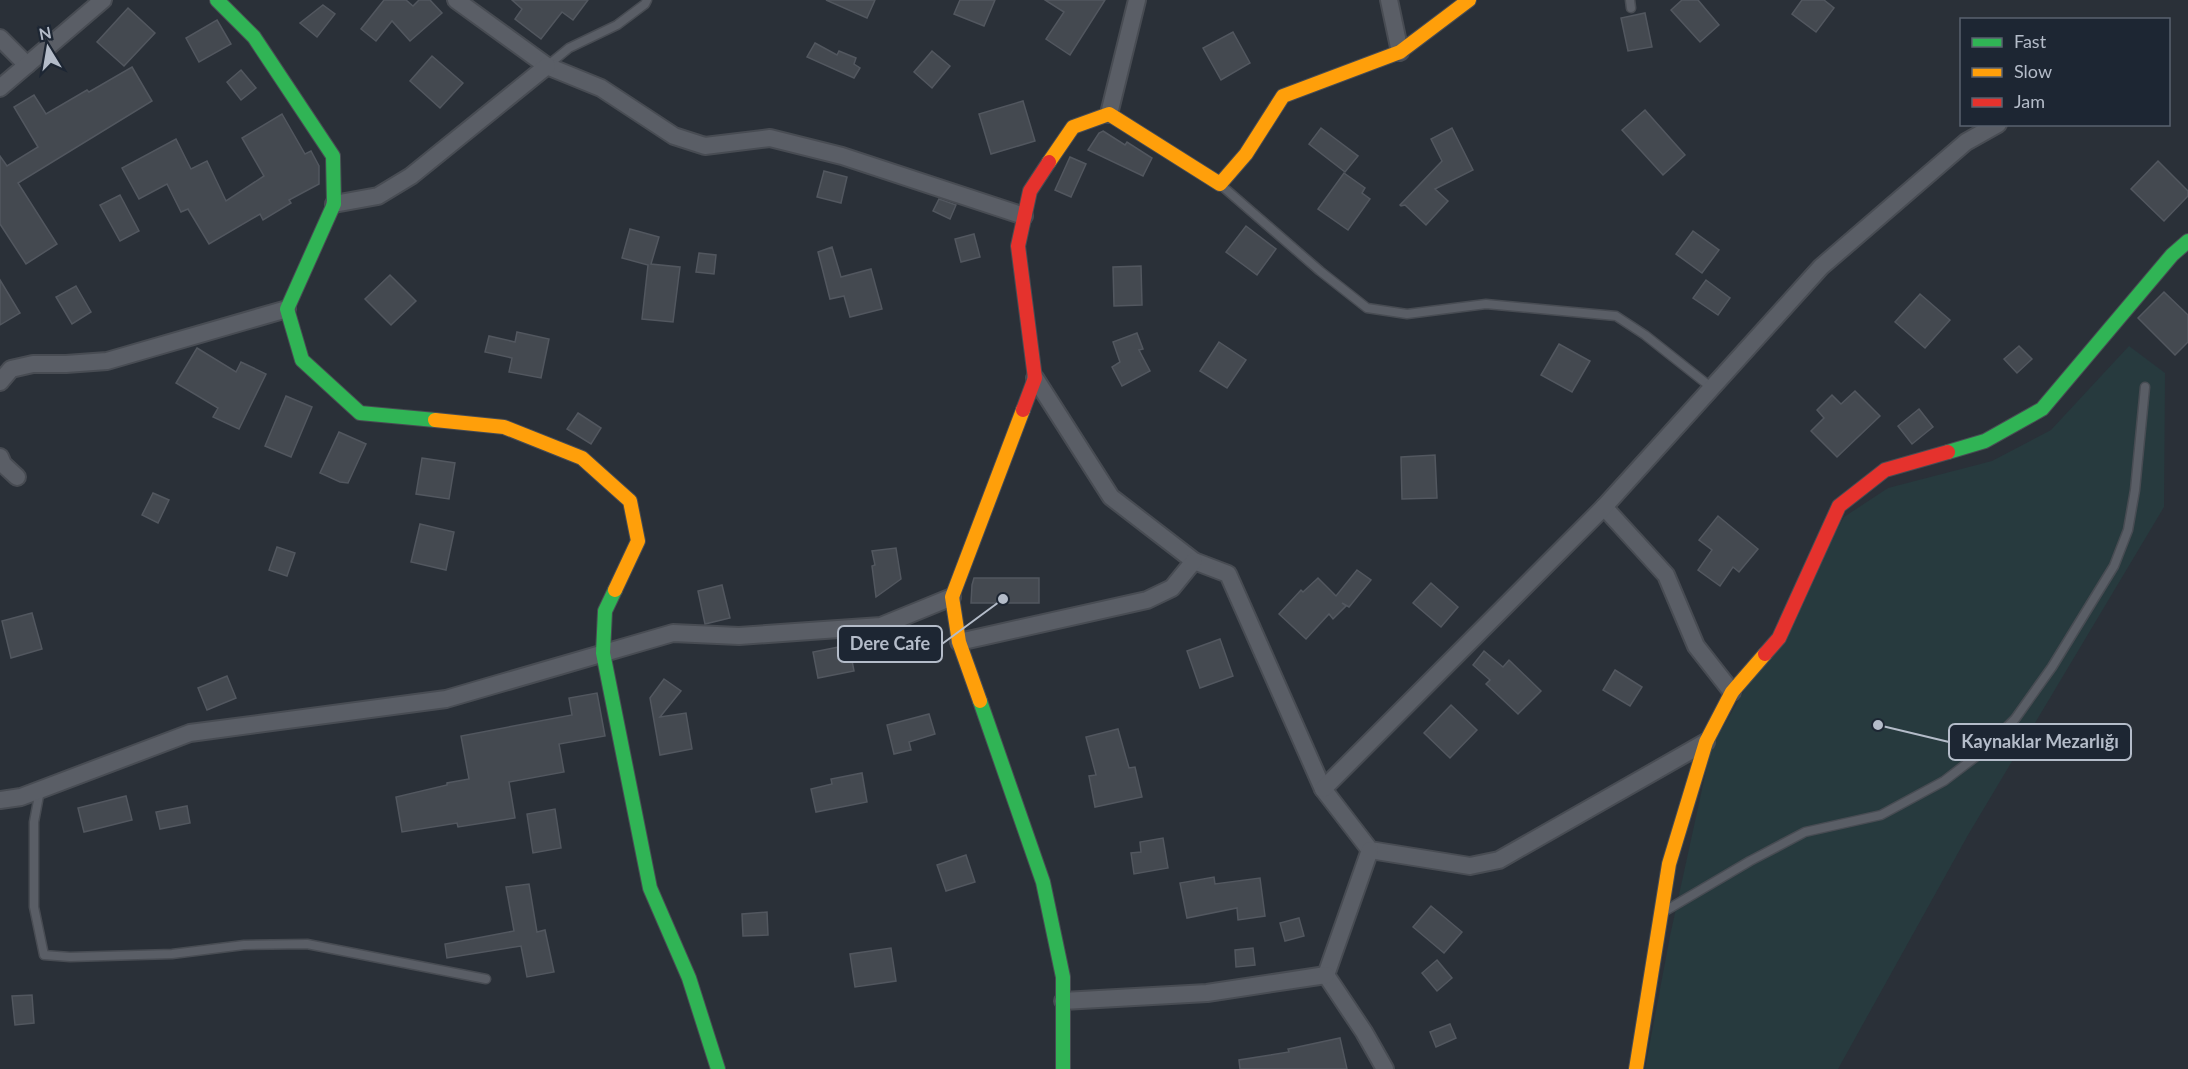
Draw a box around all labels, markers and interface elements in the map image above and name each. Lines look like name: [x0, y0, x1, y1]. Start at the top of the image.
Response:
north arrow: [18, 18, 78, 78]
legend: [1960, 18, 2170, 126]
text: N: [37, 22, 53, 43]
text: Fast: [2014, 30, 2047, 52]
text: Slow: [2014, 60, 2052, 82]
text: Jam: [2014, 90, 2045, 112]
callout: Dere Cafe: [838, 626, 942, 662]
text: Dere Cafe: [850, 632, 931, 654]
callout: Kaynaklar Mezarlığı: [1949, 724, 2131, 760]
text: Kaynaklar Mezarlığı: [1961, 730, 2119, 752]

